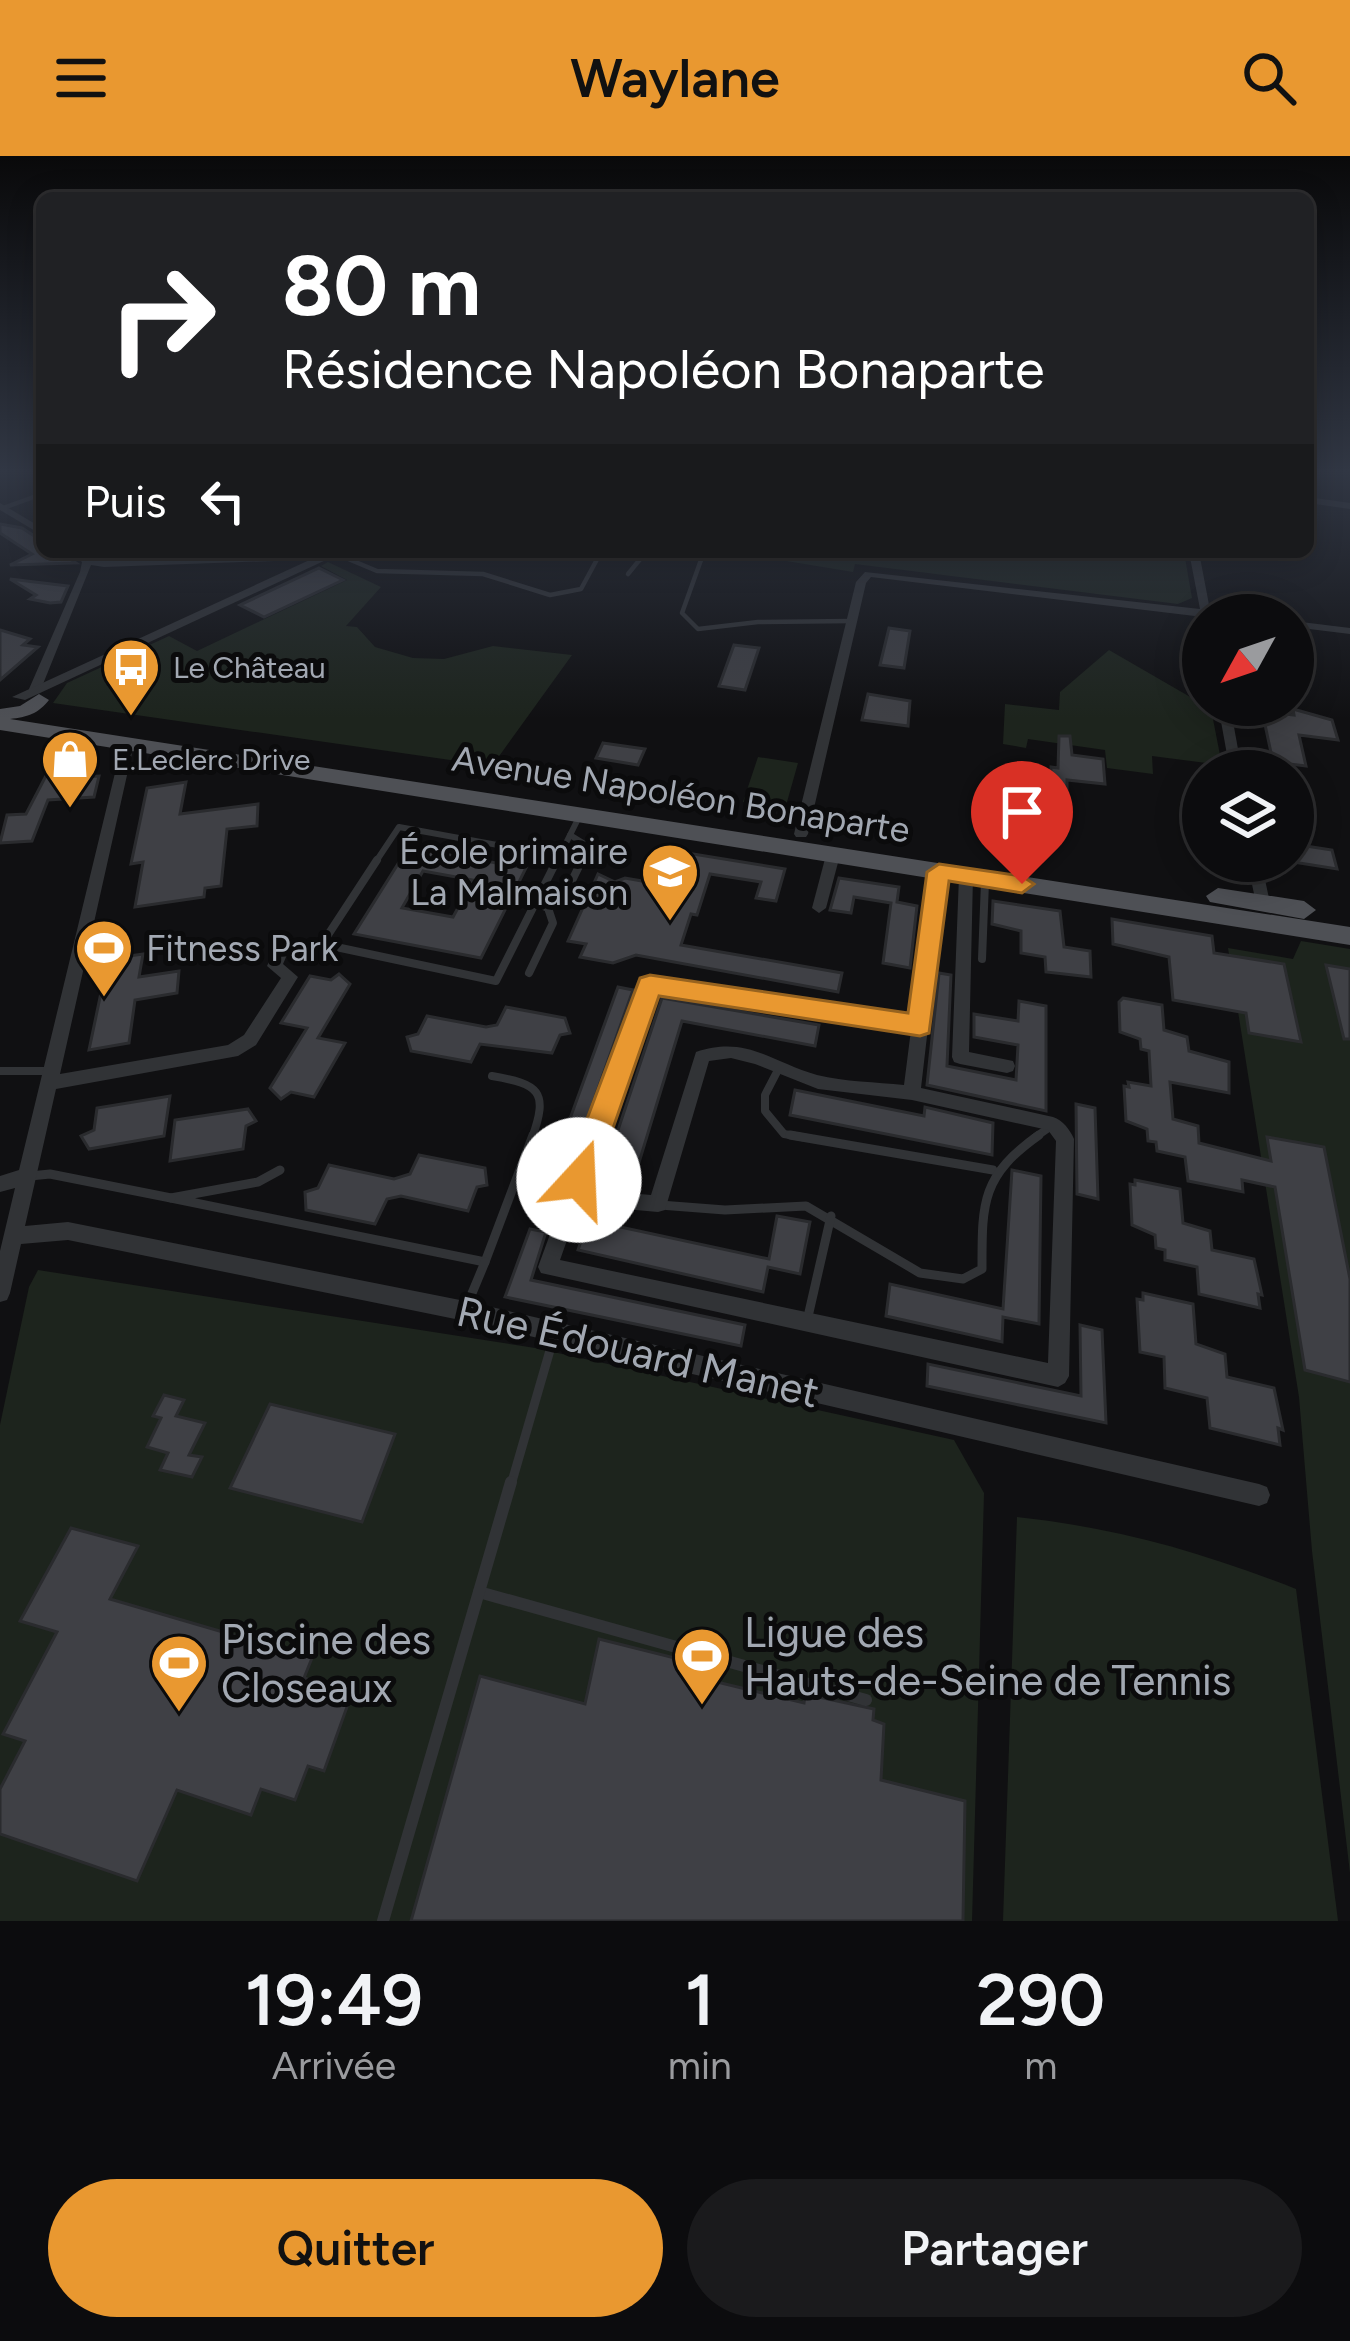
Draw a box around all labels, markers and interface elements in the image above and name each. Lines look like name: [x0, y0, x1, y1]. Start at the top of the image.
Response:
icon: menu: [48, 45, 114, 111]
icon: search: [1236, 45, 1302, 111]
text: Waylane: [570, 46, 780, 111]
text: 80 m: [282, 235, 481, 336]
icon: right: [84, 240, 240, 396]
text: Résidence Napoléon Bonaparte: [282, 337, 1045, 402]
icon: left: [190, 468, 256, 534]
text: Puis: [84, 474, 166, 528]
north arrow: [1182, 594, 1314, 726]
map controls: [1182, 594, 1314, 882]
bus stop icon: Le Château: [100, 636, 162, 718]
place label: Le Château: [173, 649, 326, 686]
shop icon: E.Leclerc Drive: [39, 728, 101, 810]
street label: Avenue Napoléon Bonaparte: [449, 737, 913, 851]
place label: E.Leclerc Drive: [112, 741, 310, 778]
button: layers: [1182, 750, 1314, 882]
pin: [971, 761, 1073, 884]
icon: arrive: [989, 779, 1055, 845]
place label: École primaire La Malmaison: [399, 830, 628, 914]
school or university icon: École primaire La Malmaison: [639, 841, 701, 923]
sports icon: Fitness Park: [73, 917, 135, 999]
place label: Fitness Park: [146, 927, 339, 970]
position arrow: [516, 1117, 642, 1243]
street label: Rue Édouard Manet: [452, 1286, 824, 1418]
place label: Ligue des Hauts-de-Seine de Tennis: [744, 1607, 1231, 1706]
place label: Piscine des Closeaux: [221, 1614, 431, 1713]
sports icon: Ligue des Hauts-de-Seine de Tennis: [671, 1625, 733, 1707]
sports icon: Piscine des Closeaux: [148, 1632, 210, 1714]
text: 19:49: [245, 1957, 423, 2043]
text: 1: [685, 1957, 715, 2043]
text: 290: [976, 1957, 1105, 2043]
text: Arrivée: [272, 2042, 396, 2089]
text: min: [668, 2042, 732, 2089]
text: m: [1024, 2042, 1057, 2089]
button: Quitter: [48, 2179, 663, 2317]
button: Partager: [687, 2179, 1302, 2317]

